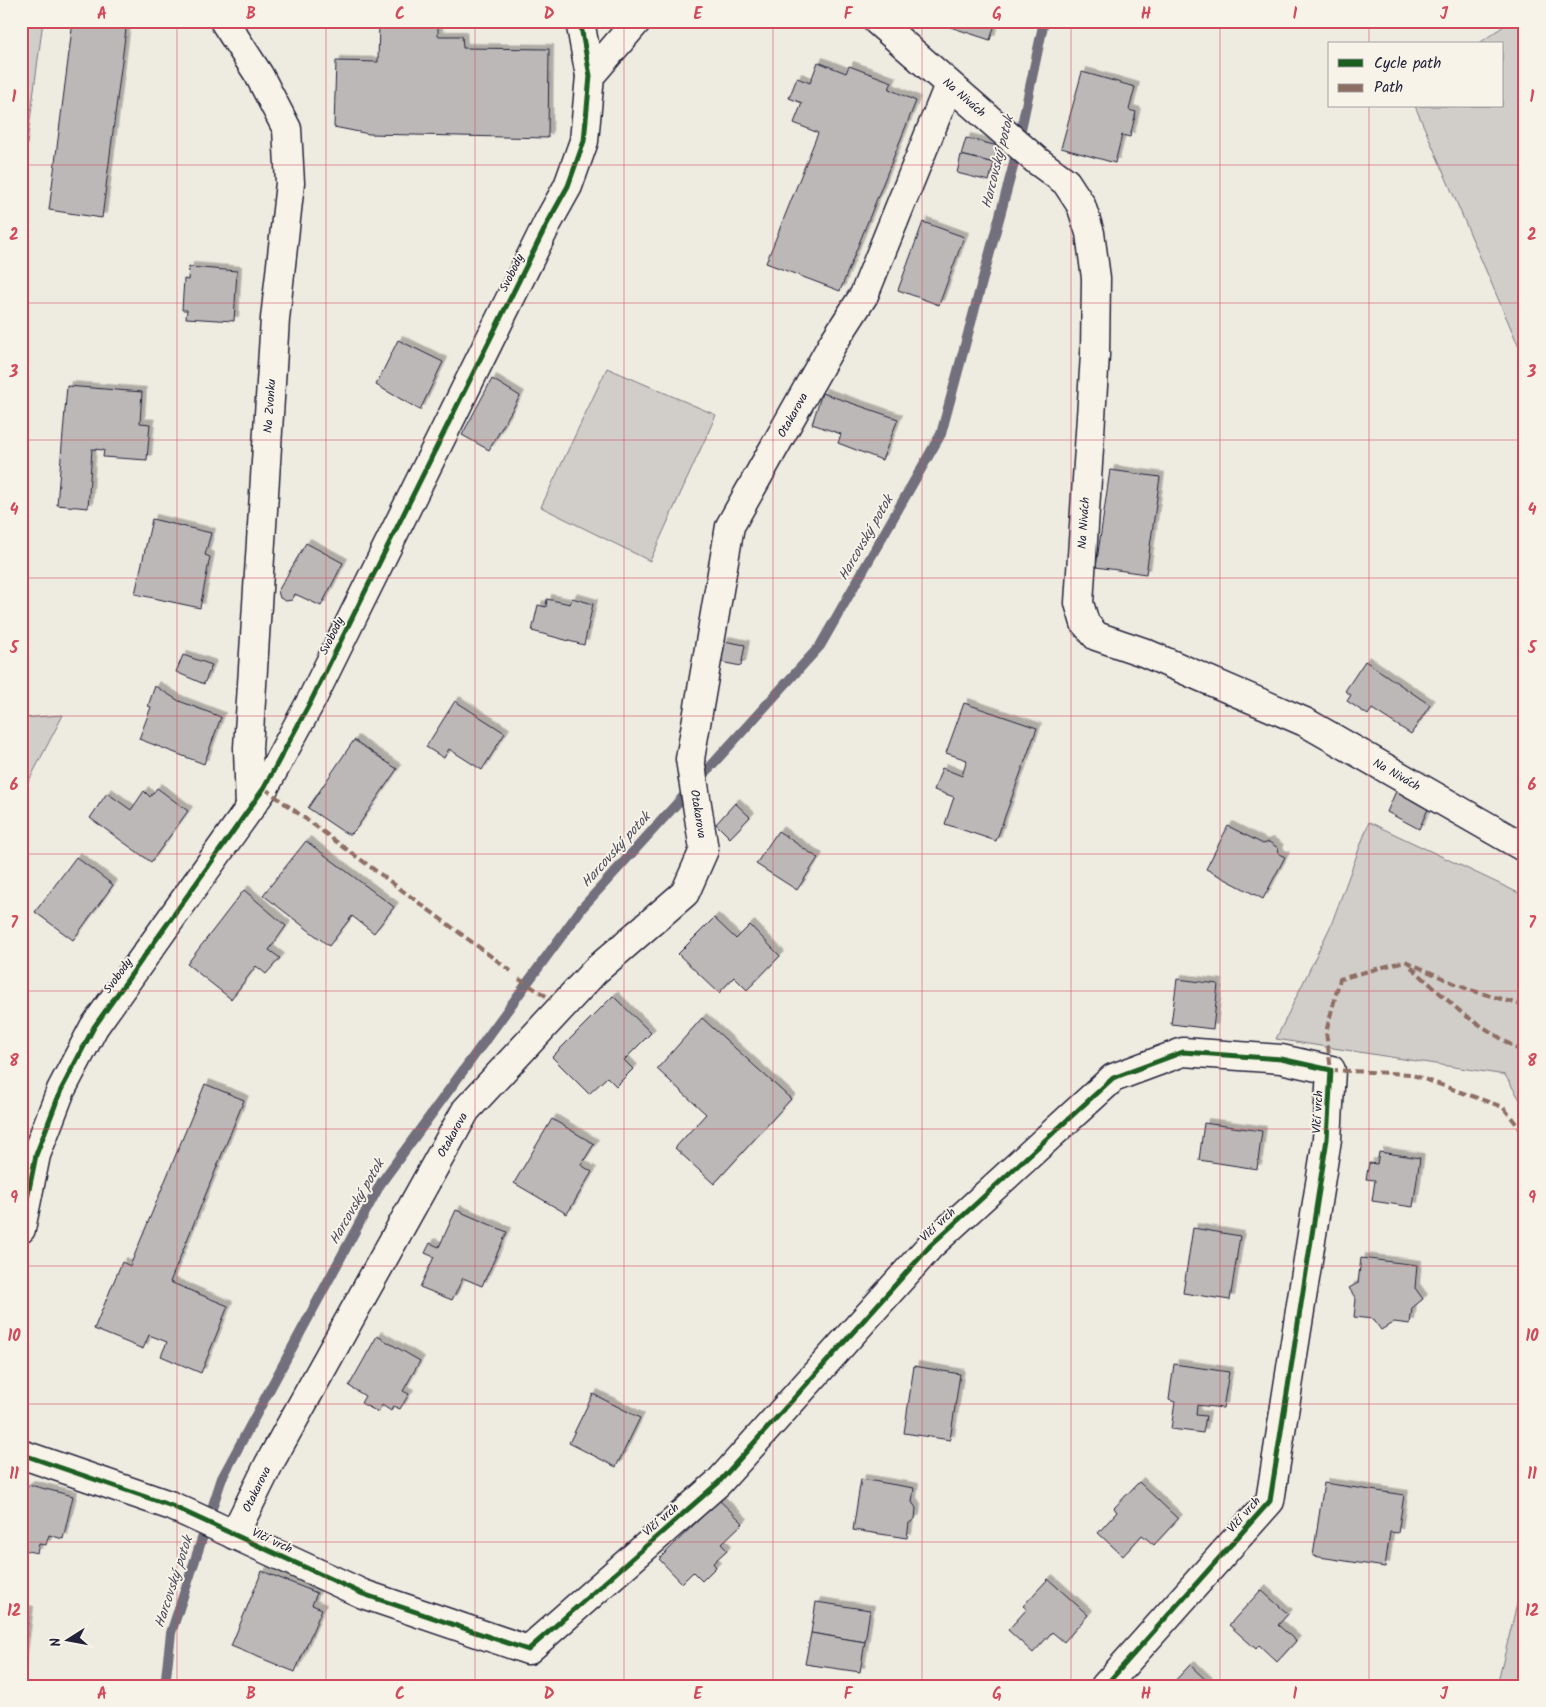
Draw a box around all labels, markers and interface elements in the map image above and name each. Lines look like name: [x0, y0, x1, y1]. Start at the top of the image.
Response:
text: A: [97, 2, 107, 27]
text: B: [246, 2, 256, 27]
text: C: [395, 2, 405, 27]
text: D: [544, 2, 555, 27]
text: E: [694, 2, 704, 27]
text: F: [844, 2, 854, 27]
text: G: [992, 2, 1002, 27]
text: H: [1141, 2, 1151, 27]
text: I: [1293, 2, 1298, 27]
text: J: [1440, 2, 1449, 27]
legend: [1328, 42, 1504, 108]
text: Cycle path: [1374, 52, 1441, 76]
street label: Na Nivách: [938, 73, 990, 122]
text: Path: [1374, 76, 1403, 100]
text: 1: [12, 85, 17, 110]
text: 1: [1530, 85, 1535, 110]
water label: Harcovský potok: [976, 111, 1021, 211]
text: 2: [9, 223, 19, 248]
text: 2: [1527, 223, 1537, 248]
street label: Svobody: [495, 250, 530, 295]
text: 3: [9, 360, 19, 385]
text: 3: [1527, 360, 1537, 385]
street label: Na Zvonku: [259, 378, 281, 434]
street label: Otakarova: [772, 389, 813, 441]
water label: Harcovský potok: [833, 489, 901, 585]
street label: Na Nivách: [1073, 496, 1095, 550]
text: 4: [10, 498, 19, 523]
text: 4: [1528, 498, 1537, 523]
street label: Svobody: [315, 613, 350, 658]
text: 5: [9, 636, 20, 661]
text: 5: [1527, 636, 1538, 661]
street label: Na Nivách: [1369, 753, 1424, 796]
text: 6: [10, 773, 19, 798]
text: 6: [1528, 773, 1537, 798]
street label: Otakarova: [685, 788, 711, 840]
water label: Harcovský potok: [576, 805, 658, 893]
text: 7: [10, 911, 18, 936]
text: 7: [1528, 911, 1536, 936]
street label: Svobody: [98, 954, 138, 998]
text: 8: [9, 1049, 19, 1074]
text: 8: [1527, 1049, 1537, 1074]
street label: Vlčí vrch: [1307, 1090, 1329, 1134]
street label: Otakarova: [432, 1108, 473, 1161]
water label: Harcovský potok: [324, 1153, 392, 1249]
text: 9: [10, 1186, 18, 1211]
text: 9: [1528, 1186, 1536, 1211]
street label: Vlčí vrch: [916, 1203, 960, 1247]
text: 10: [7, 1324, 21, 1349]
text: 10: [1525, 1324, 1539, 1349]
text: 11: [9, 1462, 19, 1487]
text: 11: [1527, 1462, 1537, 1487]
street label: Otakarova: [237, 1463, 276, 1515]
street label: Vlčí vrch: [1222, 1493, 1266, 1537]
street label: Vlčí vrch: [638, 1499, 684, 1541]
street label: Vlčí vrch: [248, 1523, 296, 1559]
water label: Harcovský potok: [149, 1531, 200, 1631]
text: 12: [7, 1599, 21, 1624]
text: 12: [1525, 1599, 1539, 1624]
north arrow: [42, 1614, 92, 1664]
text: N: [45, 1636, 68, 1649]
text: A: [97, 1682, 107, 1707]
text: B: [246, 1682, 256, 1707]
text: C: [395, 1682, 405, 1707]
text: D: [544, 1682, 555, 1707]
text: E: [694, 1682, 704, 1707]
text: F: [844, 1682, 854, 1707]
text: G: [992, 1682, 1002, 1707]
text: H: [1141, 1682, 1151, 1707]
text: I: [1293, 1682, 1298, 1707]
text: J: [1440, 1682, 1449, 1707]

